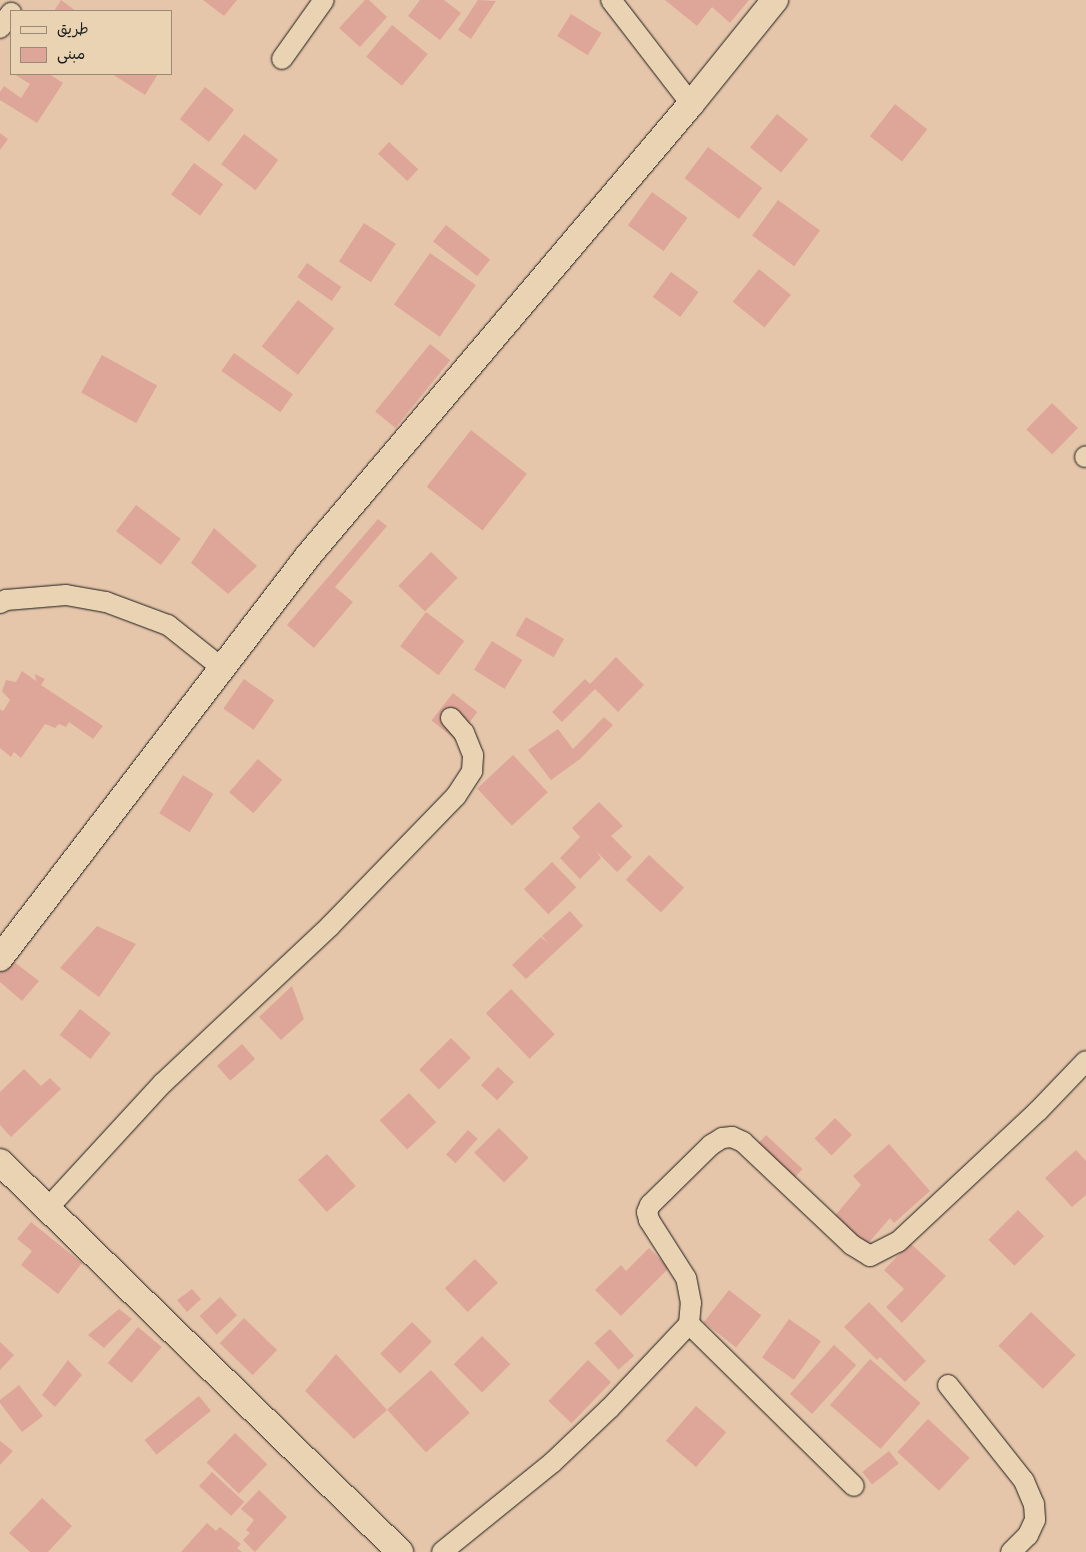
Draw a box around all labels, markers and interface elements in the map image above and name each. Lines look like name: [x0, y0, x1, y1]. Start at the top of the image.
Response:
legend: [10, 10, 172, 75]
text: طريق: [57, 18, 89, 42]
text: مبنى: [57, 43, 85, 67]

